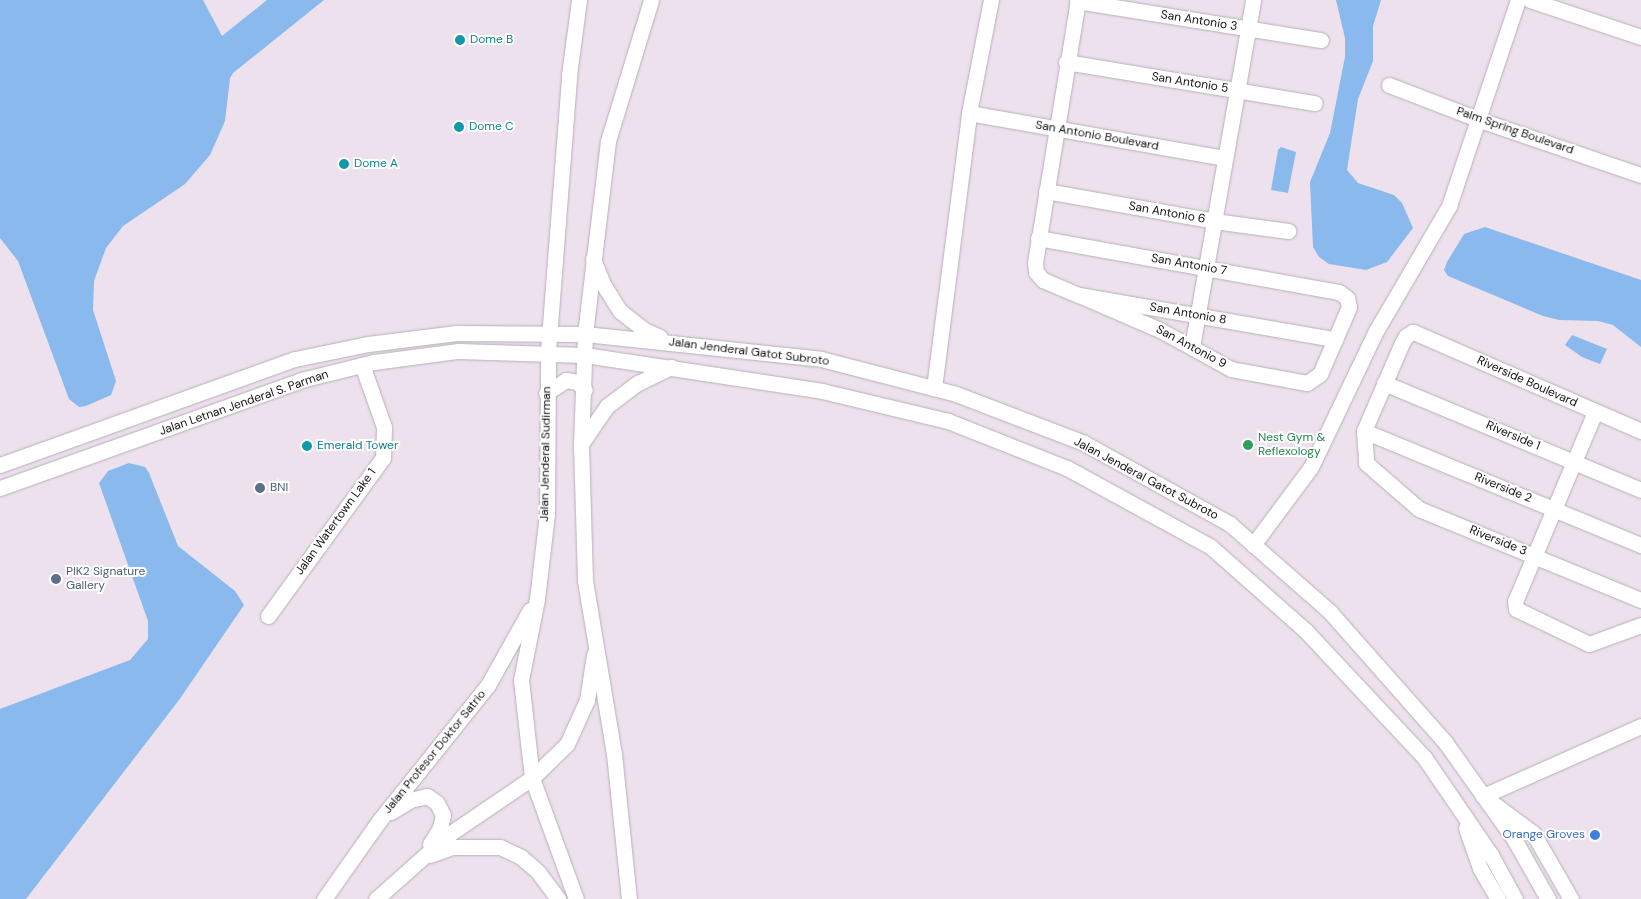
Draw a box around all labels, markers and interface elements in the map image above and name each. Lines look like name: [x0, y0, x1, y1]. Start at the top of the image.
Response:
street label: San Antonio 3: [1160, 8, 1238, 34]
place label: Dome B: [470, 33, 513, 47]
marker: Dome B: [454, 34, 466, 46]
street label: San Antonio 5: [1151, 70, 1229, 96]
street label: Palm Spring Boulevard: [1454, 104, 1576, 158]
street label: San Antonio Boulevard: [1034, 118, 1160, 154]
place label: Dome C: [469, 120, 514, 134]
marker: Dome C: [453, 121, 465, 133]
place label: Dome A: [354, 157, 398, 171]
marker: Dome A: [338, 158, 350, 170]
street label: San Antonio 6: [1127, 199, 1207, 227]
street label: San Antonio 7: [1150, 251, 1228, 279]
street label: San Antonio 8: [1149, 300, 1227, 328]
street label: San Antonio 9: [1153, 322, 1229, 372]
street label: Jalan Jenderal Gatot Subroto: [668, 335, 830, 369]
street label: Riverside Boulevard: [1475, 353, 1579, 411]
street label: Jalan Letnan Jenderal S. Parman: [158, 367, 330, 439]
street label: Jalan Jenderal Sudirman: [538, 386, 554, 522]
street label: Riverside 1: [1484, 418, 1542, 454]
place label: Nest Gym & Reflexology: [1258, 431, 1325, 459]
street label: Jalan Jenderal Gatot Subroto: [1071, 435, 1221, 523]
place label: Emerald Tower: [317, 439, 398, 453]
marker: Nest Gym & Reflexology: [1242, 439, 1254, 451]
marker: Emerald Tower: [301, 440, 313, 452]
street label: Jalan Watertown Lake 1: [293, 466, 379, 578]
street label: Riverside 2: [1472, 470, 1534, 506]
place label: BNI: [270, 481, 288, 495]
marker: BNI: [254, 482, 266, 494]
street label: Riverside 3: [1467, 523, 1529, 559]
place label: PIK2 Signature Gallery: [66, 565, 145, 593]
marker: PIK2 Signature Gallery: [50, 573, 62, 585]
street label: Jalan Profesor Doktor Satrio: [381, 687, 489, 817]
place label: Orange Groves: [1502, 828, 1585, 842]
marker: Orange Groves: [1589, 829, 1601, 841]

